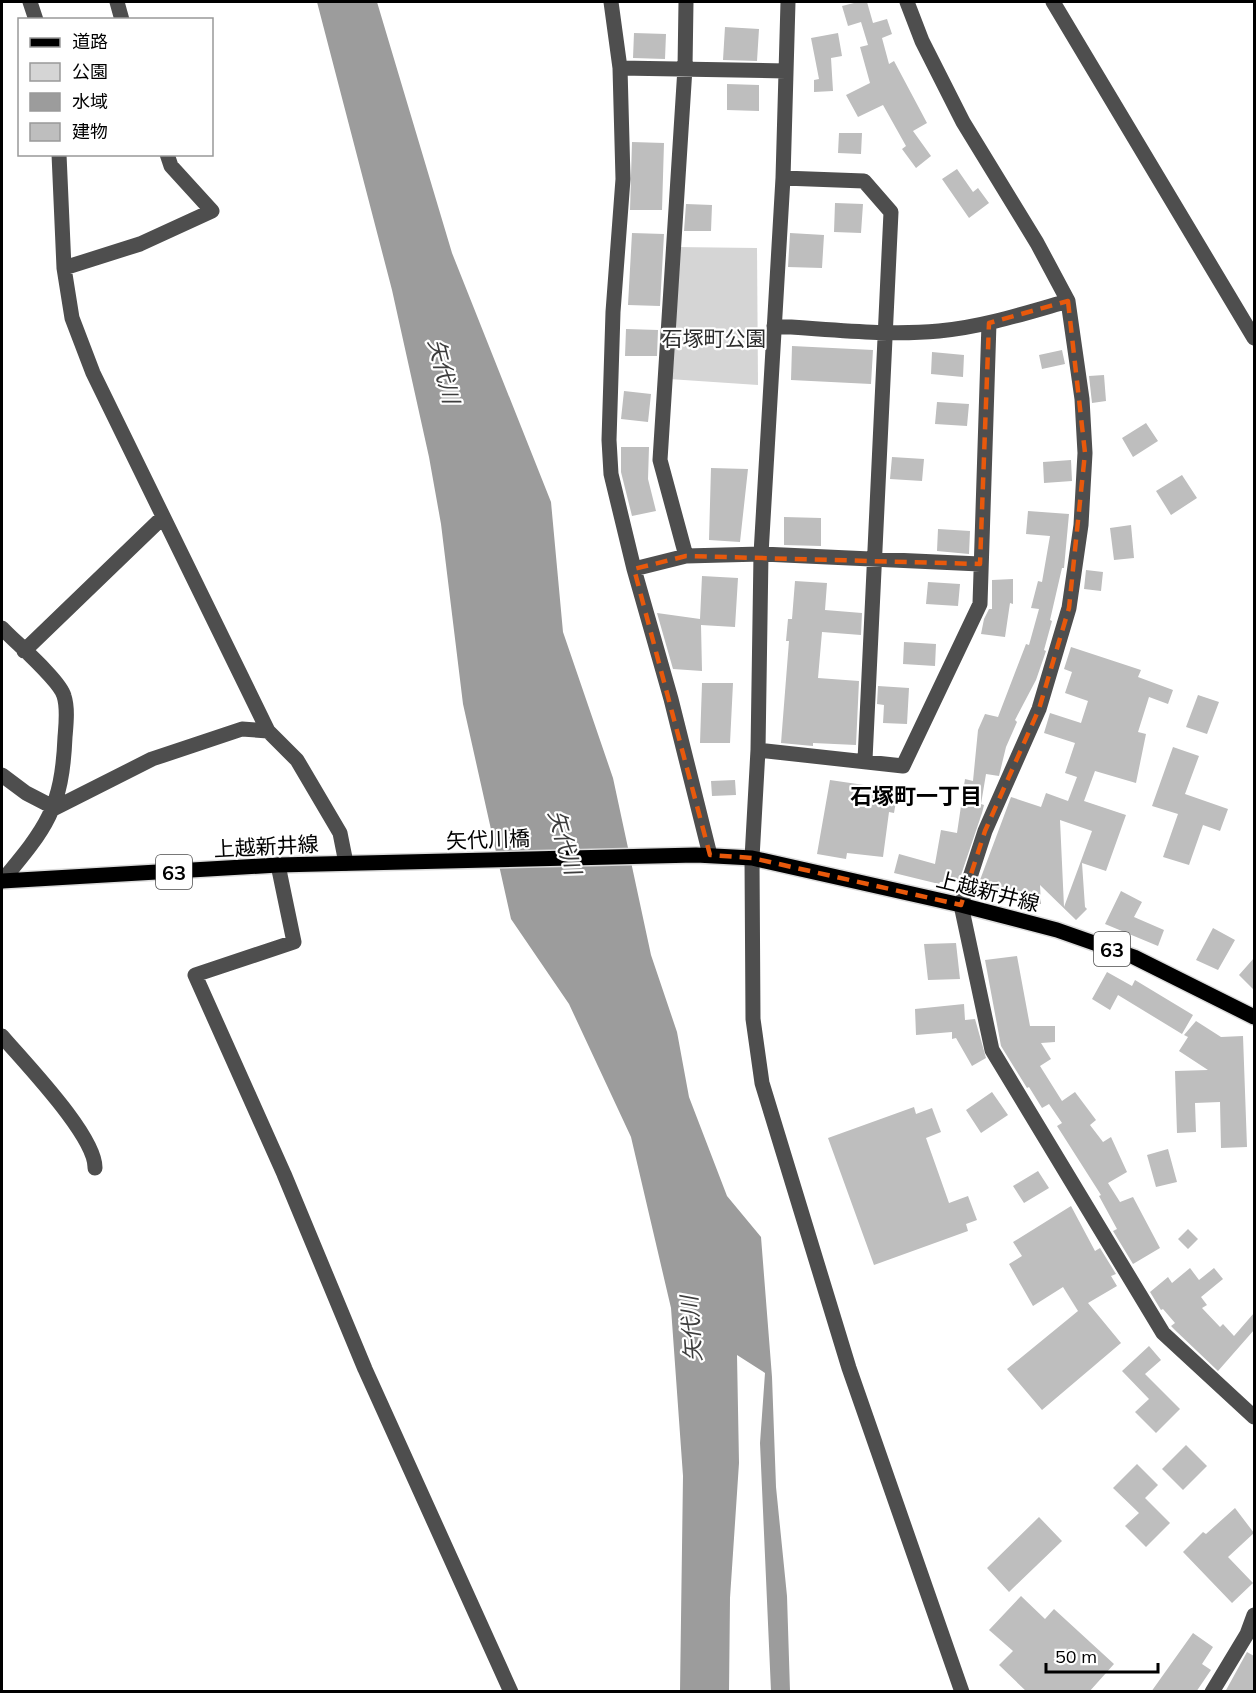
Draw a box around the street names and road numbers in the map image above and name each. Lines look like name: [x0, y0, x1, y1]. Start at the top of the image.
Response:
street label: 矢代川橋: [446, 825, 530, 853]
street label: 上越新井線: [213, 830, 319, 862]
road number: 63: [156, 855, 192, 889]
street label: 上越新井線: [934, 866, 1042, 916]
road number: 63: [1094, 932, 1130, 966]

